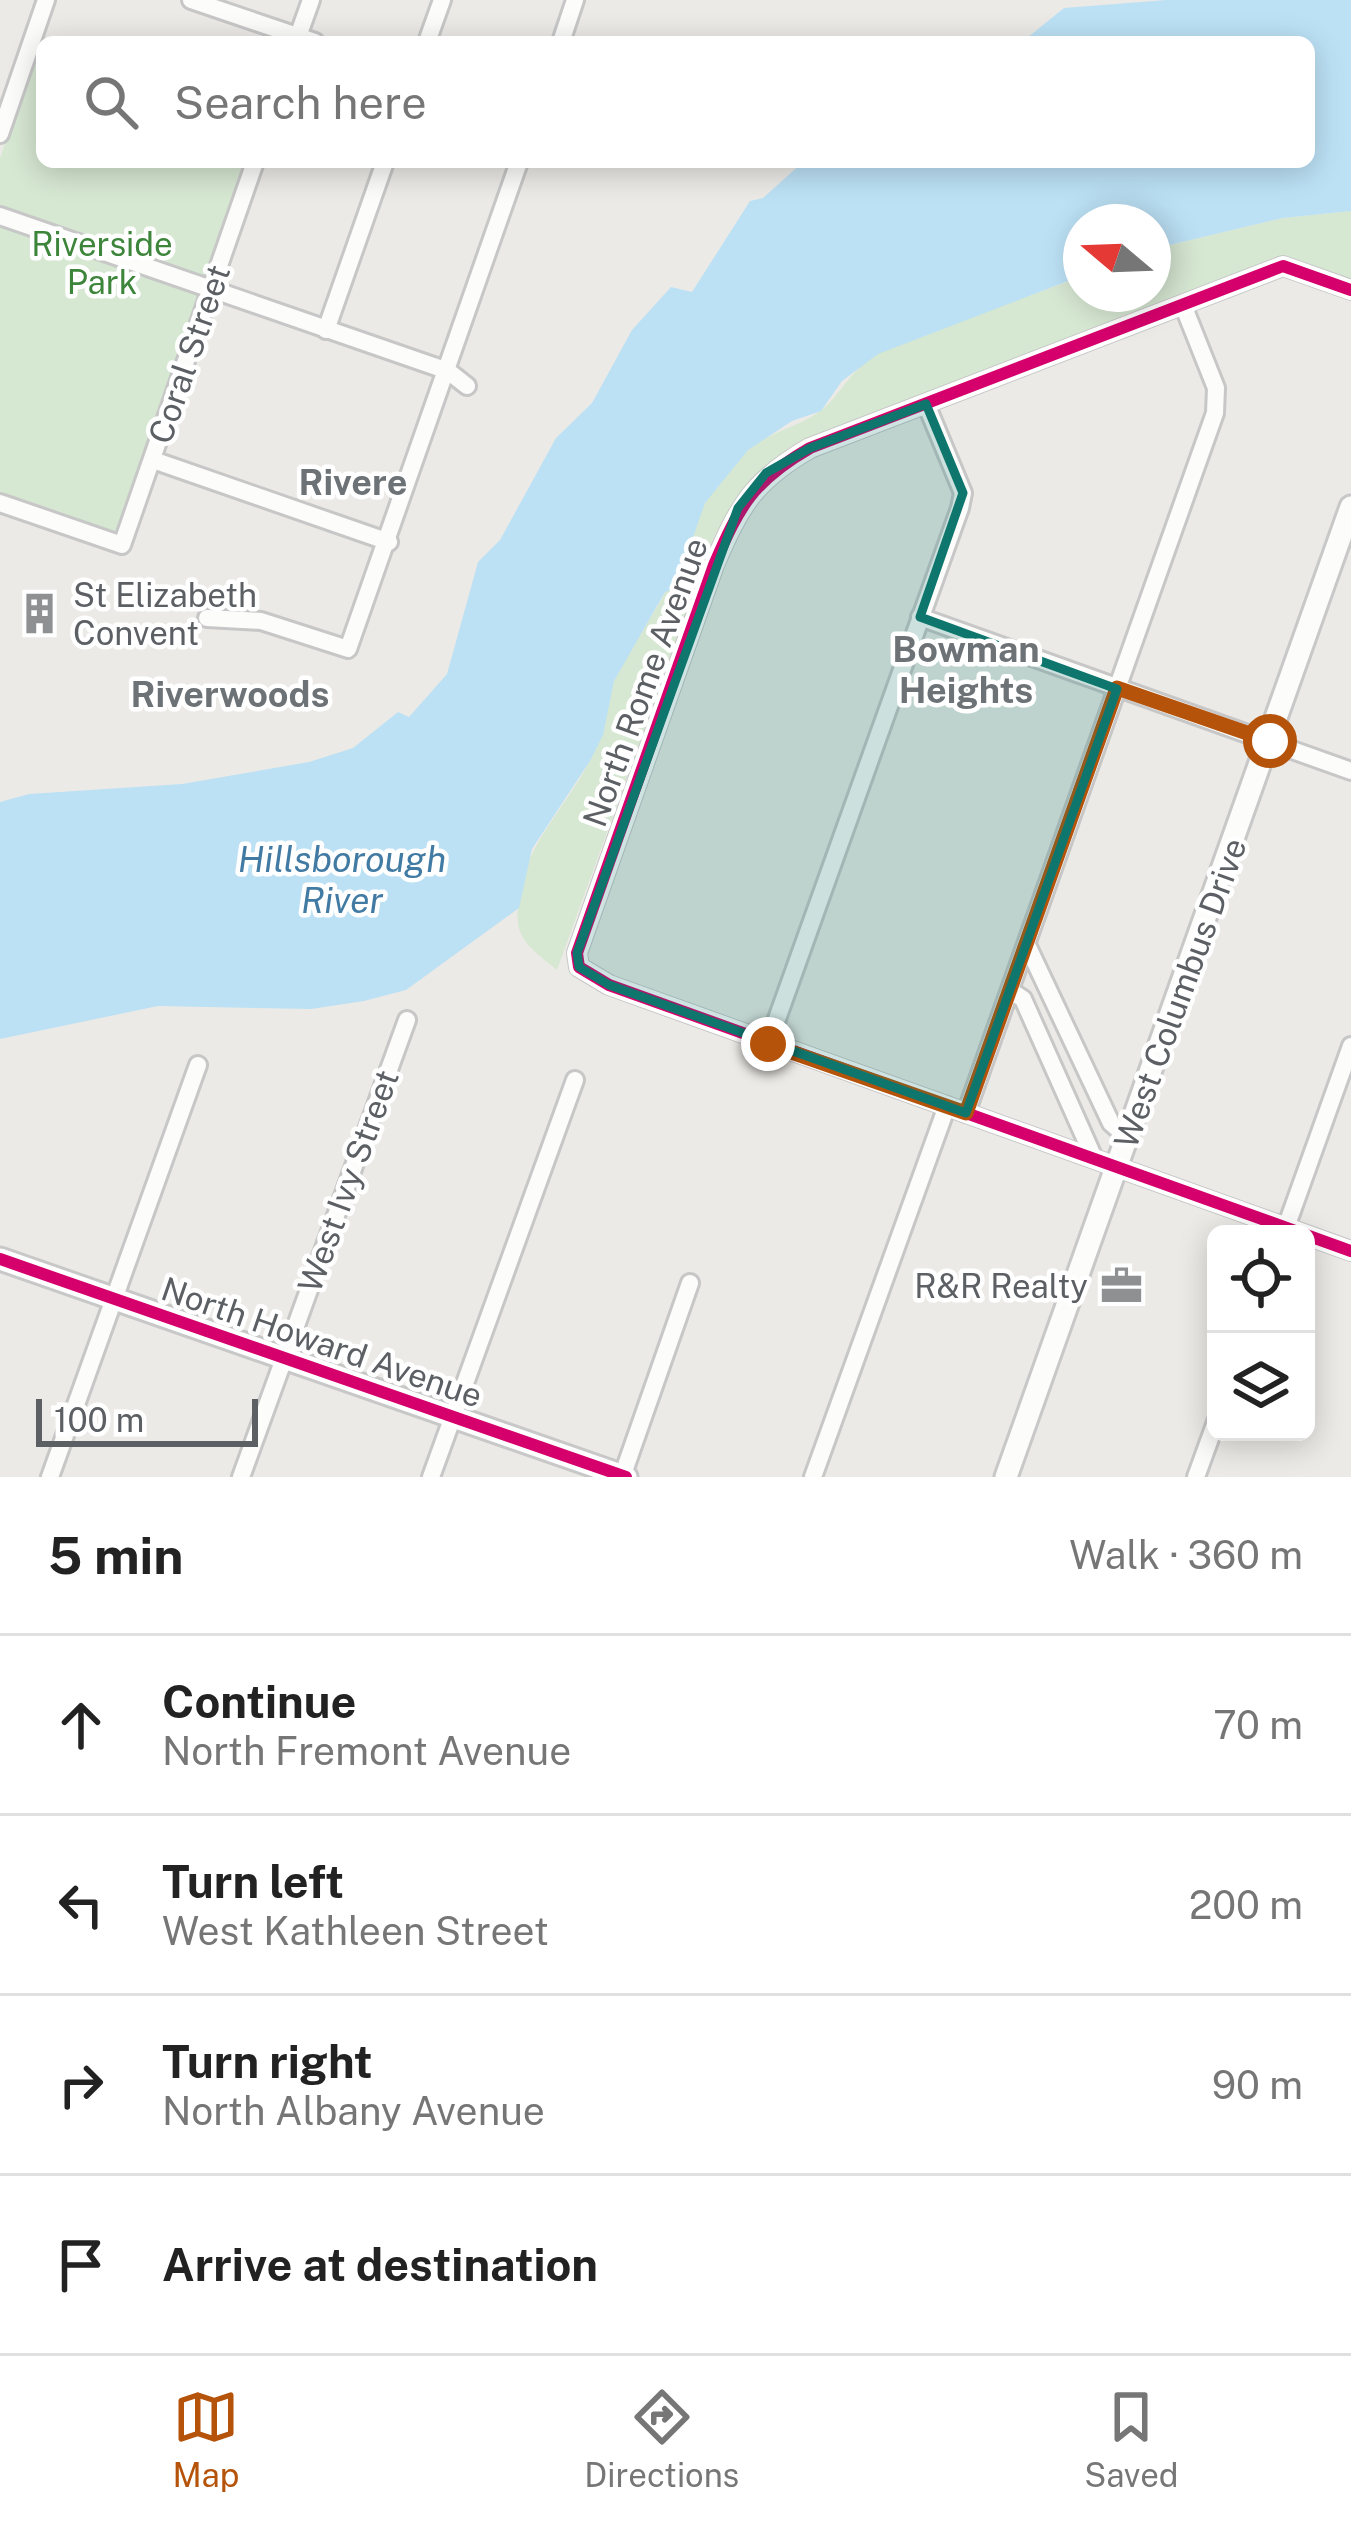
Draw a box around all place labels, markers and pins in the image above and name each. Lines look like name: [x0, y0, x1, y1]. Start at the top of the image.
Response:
place label: St Elizabeth Convent: [73, 576, 257, 652]
building icon: St Elizabeth Convent: [16, 591, 62, 637]
office icon: R&R Realty: [1099, 1263, 1145, 1309]
place label: R&R Realty: [914, 1267, 1088, 1305]

